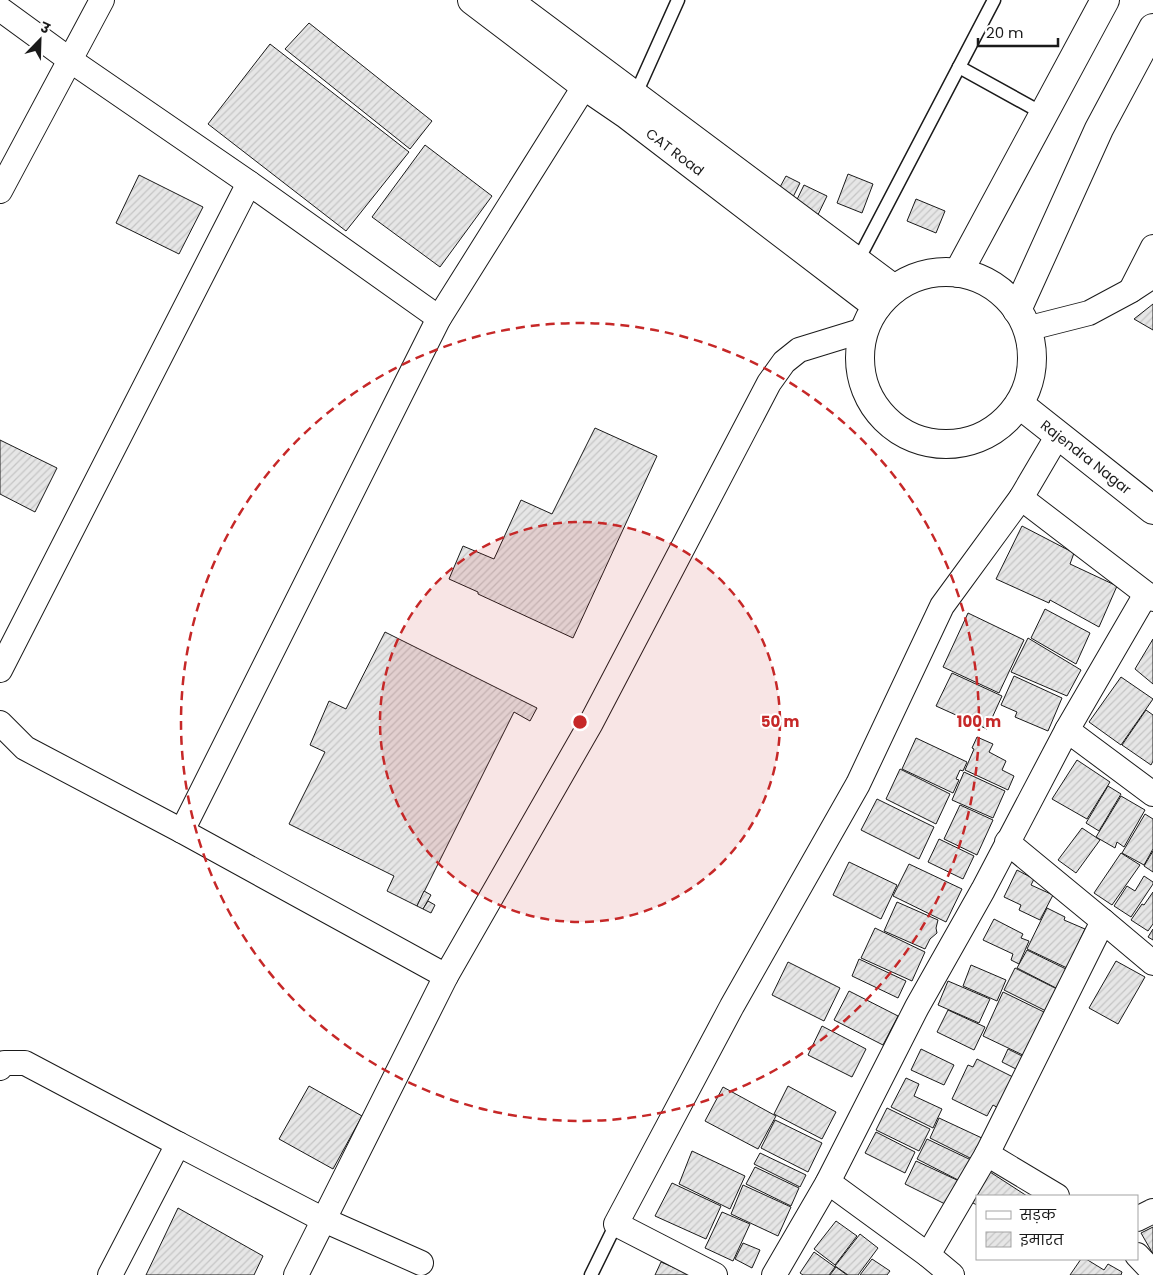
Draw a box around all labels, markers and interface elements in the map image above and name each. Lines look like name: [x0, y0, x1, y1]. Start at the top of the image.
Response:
north arrow: [15, 15, 65, 65]
scale bar: [978, 15, 1058, 47]
text: उ: [37, 17, 54, 39]
text: 20 m: [986, 22, 1024, 43]
street label: CAT Road: [642, 124, 708, 180]
street label: Rajendra Nagar: [1036, 415, 1136, 499]
text: 50 m: [761, 711, 799, 732]
text: 100 m: [957, 711, 1001, 732]
centre of rings: [571, 713, 589, 731]
legend: [976, 1195, 1138, 1260]
text: सड़क: [1019, 1204, 1057, 1225]
text: इमारत: [1019, 1229, 1064, 1250]

